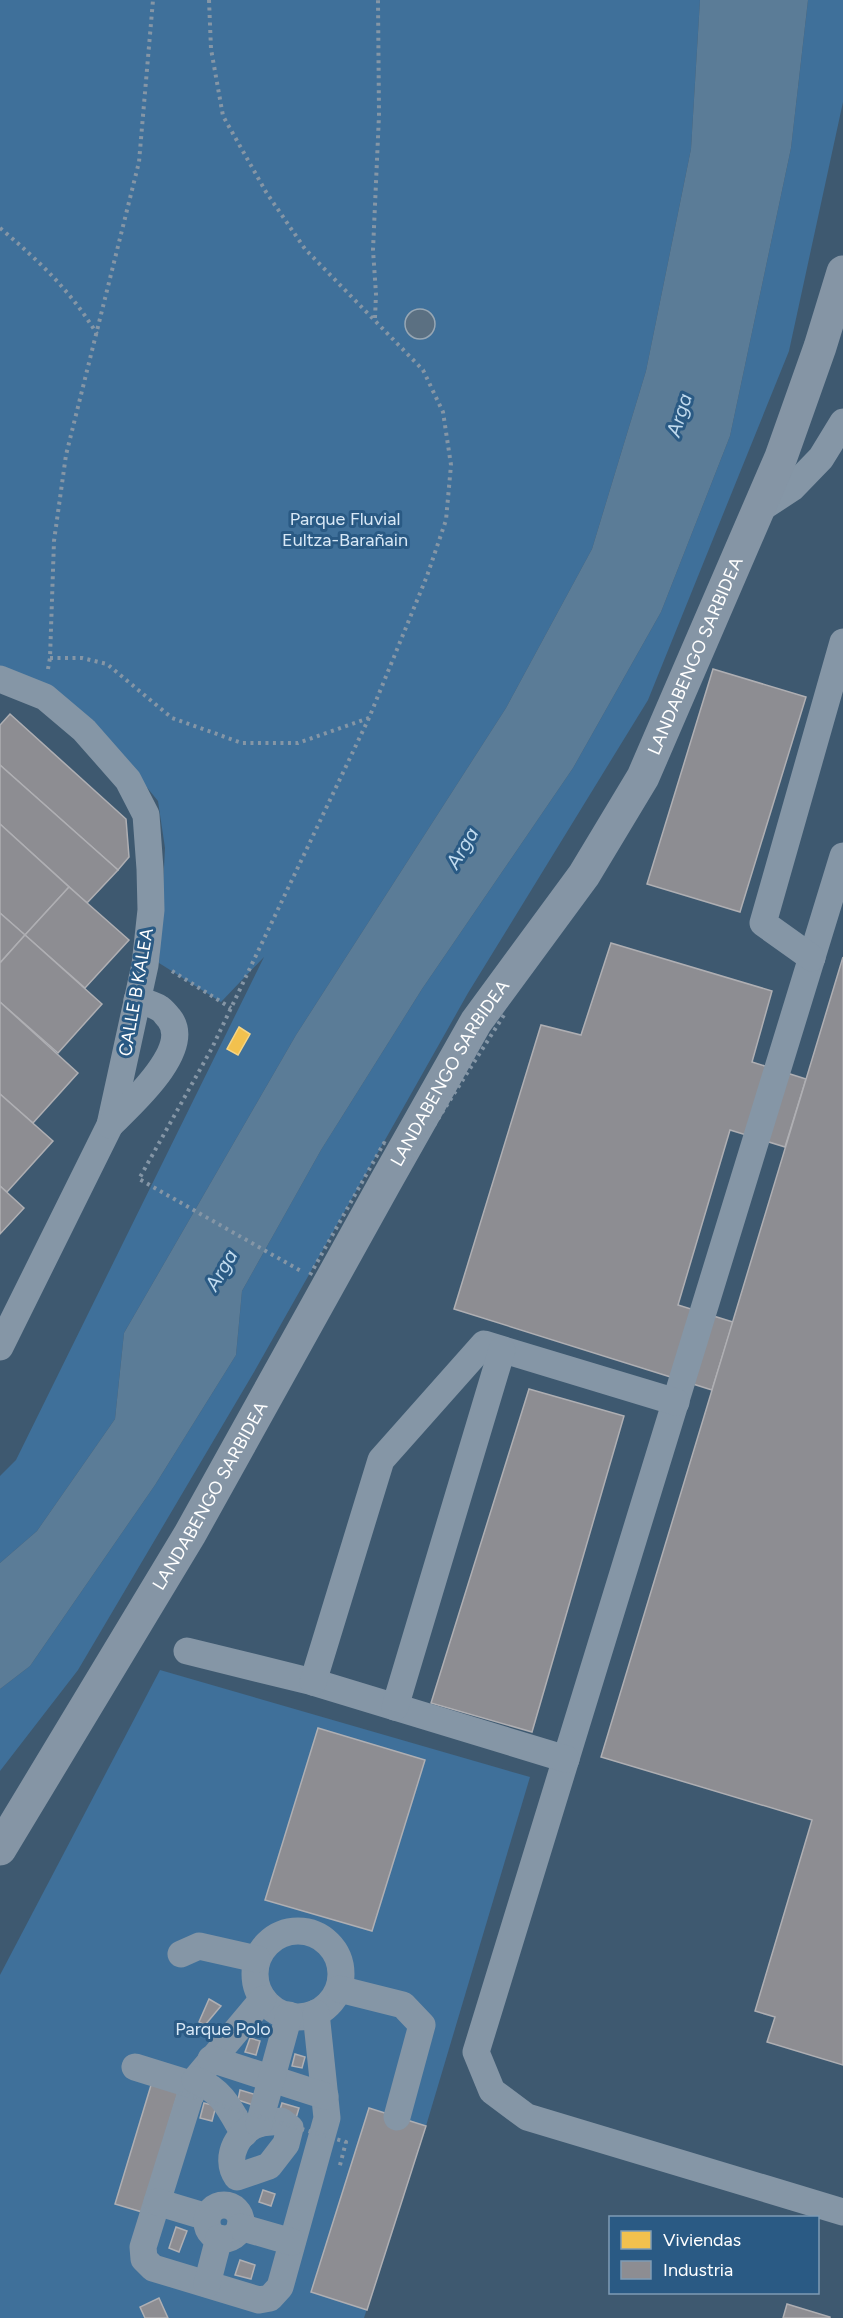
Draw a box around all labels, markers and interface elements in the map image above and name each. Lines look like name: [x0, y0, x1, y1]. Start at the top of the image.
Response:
water label: Arga: [661, 390, 697, 440]
park label: Parque Fluvial Eultza-Barañain: [282, 508, 408, 551]
street label: LANDABENGO SARBIDEA: [643, 554, 748, 758]
water label: Arga: [440, 823, 483, 874]
street label: CALLE B KALEA: [114, 926, 158, 1058]
street label: LANDABENGO SARBIDEA: [386, 976, 514, 1170]
water label: Arga: [199, 1245, 242, 1296]
street label: LANDABENGO SARBIDEA: [148, 1398, 272, 1594]
park label: Parque Polo: [175, 2018, 271, 2040]
legend: [609, 2216, 819, 2294]
text: Viviendas: [663, 2229, 741, 2251]
text: Industria: [663, 2259, 733, 2281]

